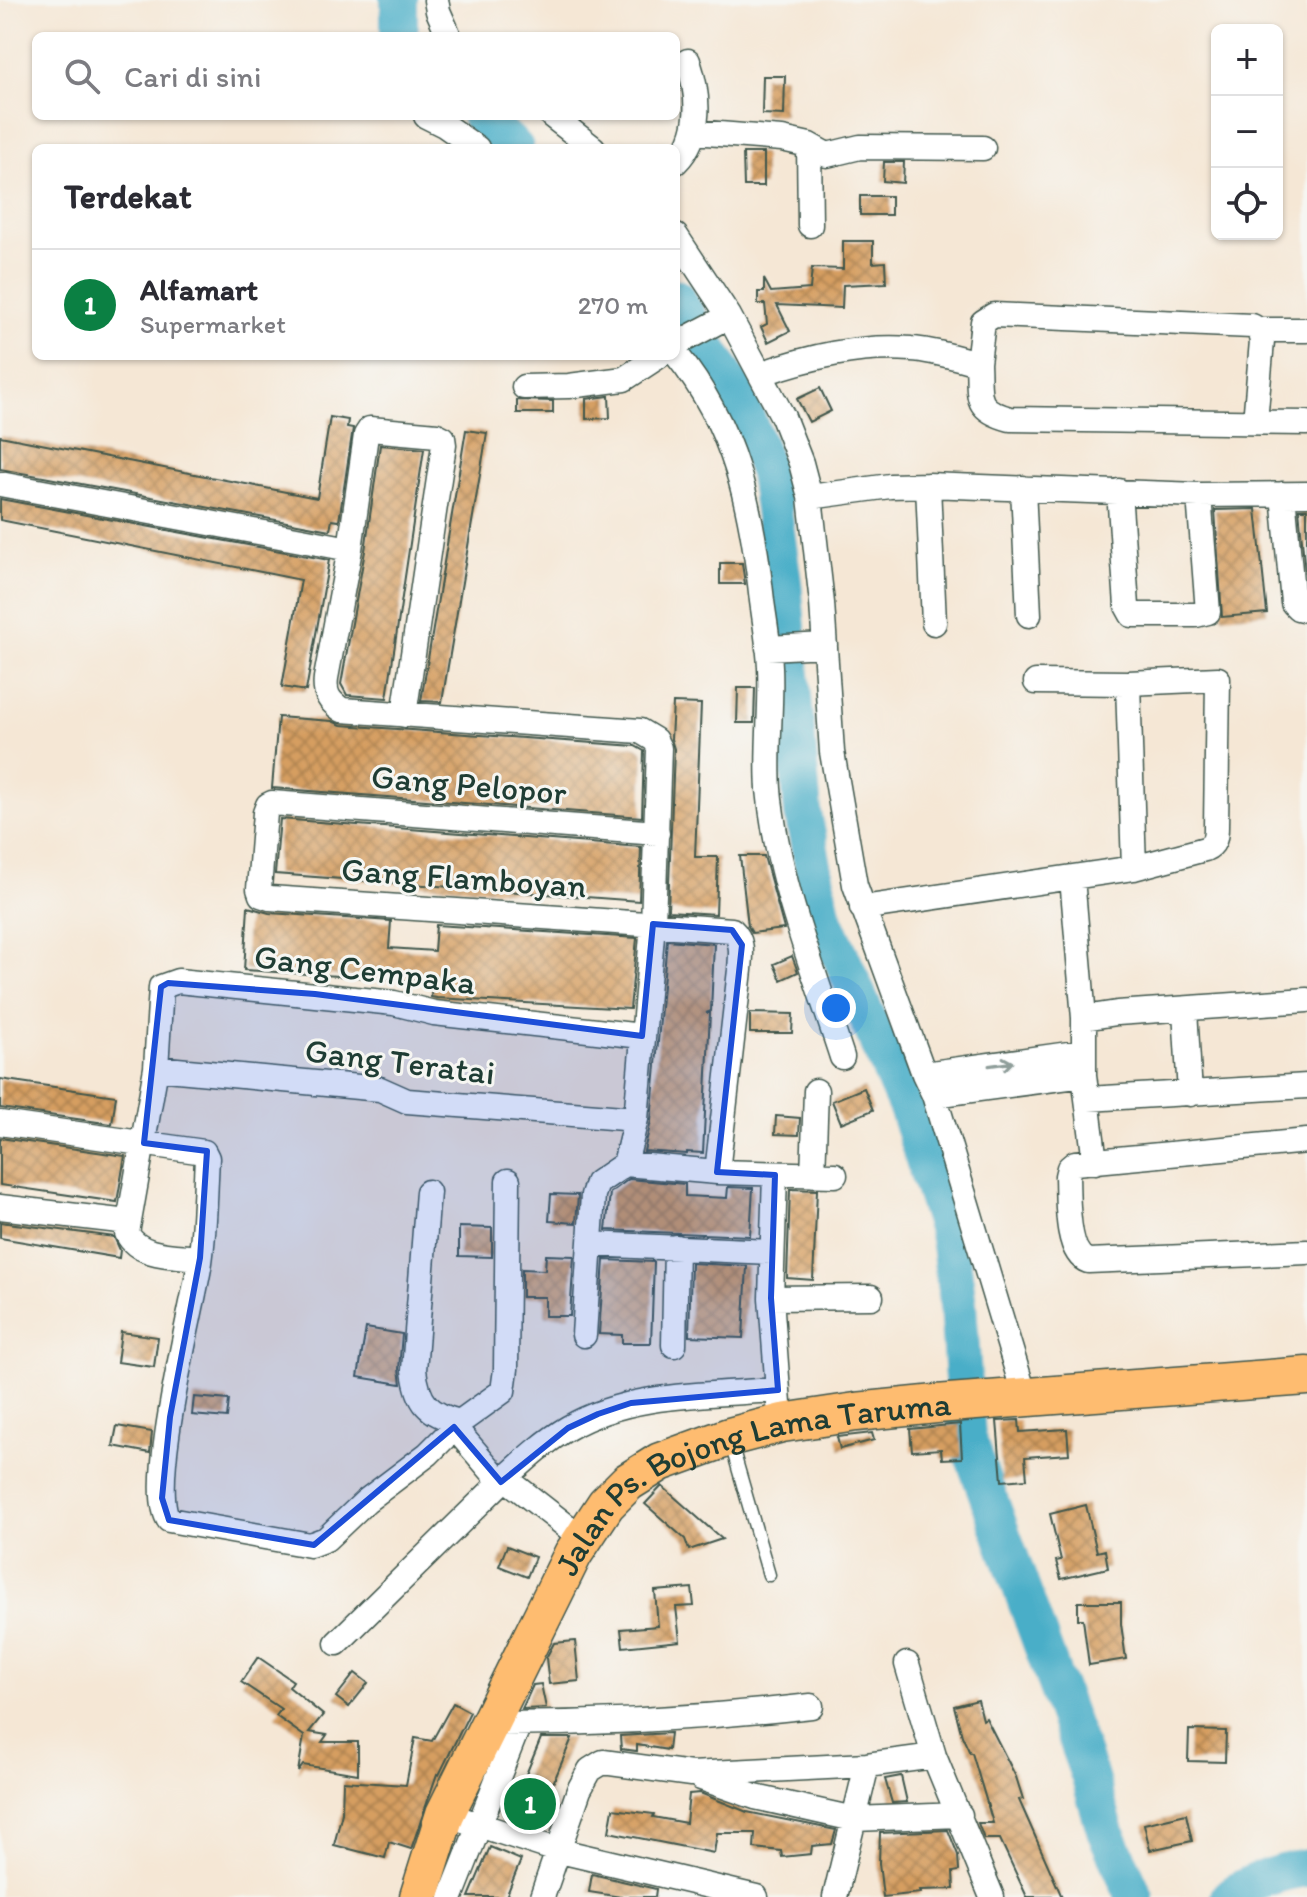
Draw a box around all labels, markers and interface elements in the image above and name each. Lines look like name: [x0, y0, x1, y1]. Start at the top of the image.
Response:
map controls: [1211, 24, 1283, 240]
button: +: [1211, 24, 1283, 96]
search box: [32, 32, 680, 120]
icon: search: [60, 54, 104, 98]
text: Cari di sini: [124, 58, 262, 95]
button: −: [1211, 96, 1283, 168]
button: locate: [1211, 168, 1283, 240]
text: Terdekat: [64, 176, 192, 217]
text: Alfamart: [140, 271, 258, 308]
text: 1: [84, 289, 96, 321]
text: 270 m: [578, 289, 648, 321]
text: Supermarket: [140, 308, 286, 340]
street label: Gang Pelopor: [370, 756, 569, 813]
street label: Gang Flamboyan: [340, 848, 588, 907]
street label: Gang Cempaka: [252, 936, 478, 1003]
your location: [816, 988, 856, 1028]
street label: Gang Teratai: [303, 1030, 497, 1093]
one-way arrow: [988, 1056, 1013, 1071]
street label: Jalan Ps. Bojong Lama Taruma: [546, 1383, 953, 1582]
pin: 1: [504, 1774, 556, 1834]

